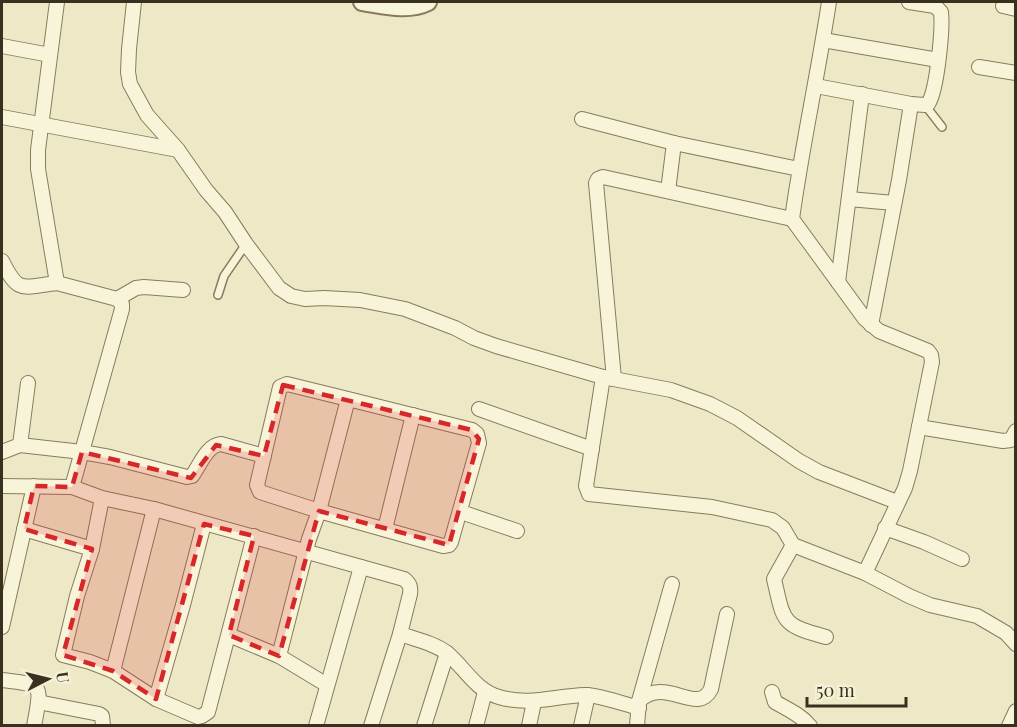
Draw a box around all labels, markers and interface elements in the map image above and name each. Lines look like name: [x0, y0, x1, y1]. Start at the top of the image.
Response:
north arrow: [18, 649, 78, 709]
text: U: [52, 670, 74, 684]
scale bar: [807, 670, 906, 708]
text: 50 m: [816, 678, 855, 702]

